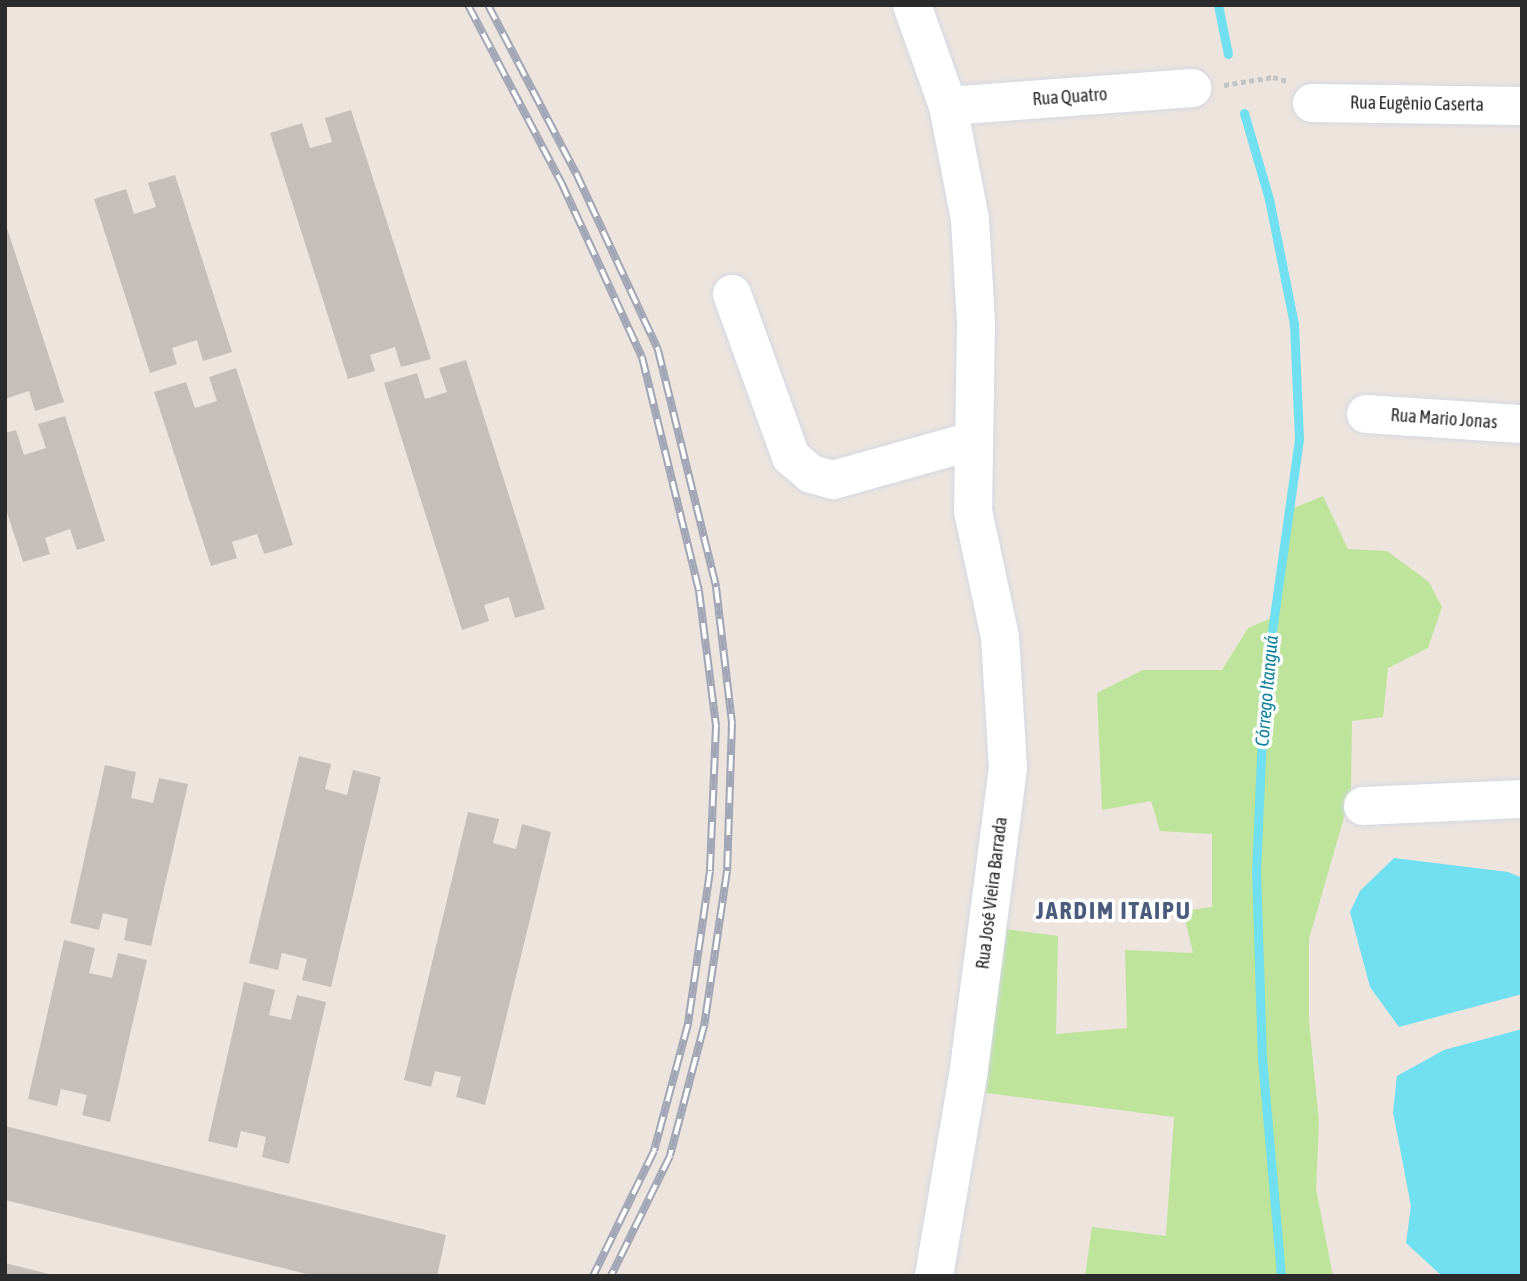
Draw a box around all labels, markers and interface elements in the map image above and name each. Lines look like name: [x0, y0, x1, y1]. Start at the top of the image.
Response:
street label: Rua Quatro: [1032, 84, 1108, 110]
street label: Rua Eugênio Caserta: [1350, 92, 1484, 116]
street label: Rua Mario Jonas: [1390, 404, 1498, 434]
water label: Córrego Itanguá: [1251, 634, 1283, 748]
street label: Rua José Vieira Barrada: [972, 816, 1012, 970]
district label: JARDIM ITAIPU: [1038, 897, 1190, 925]

